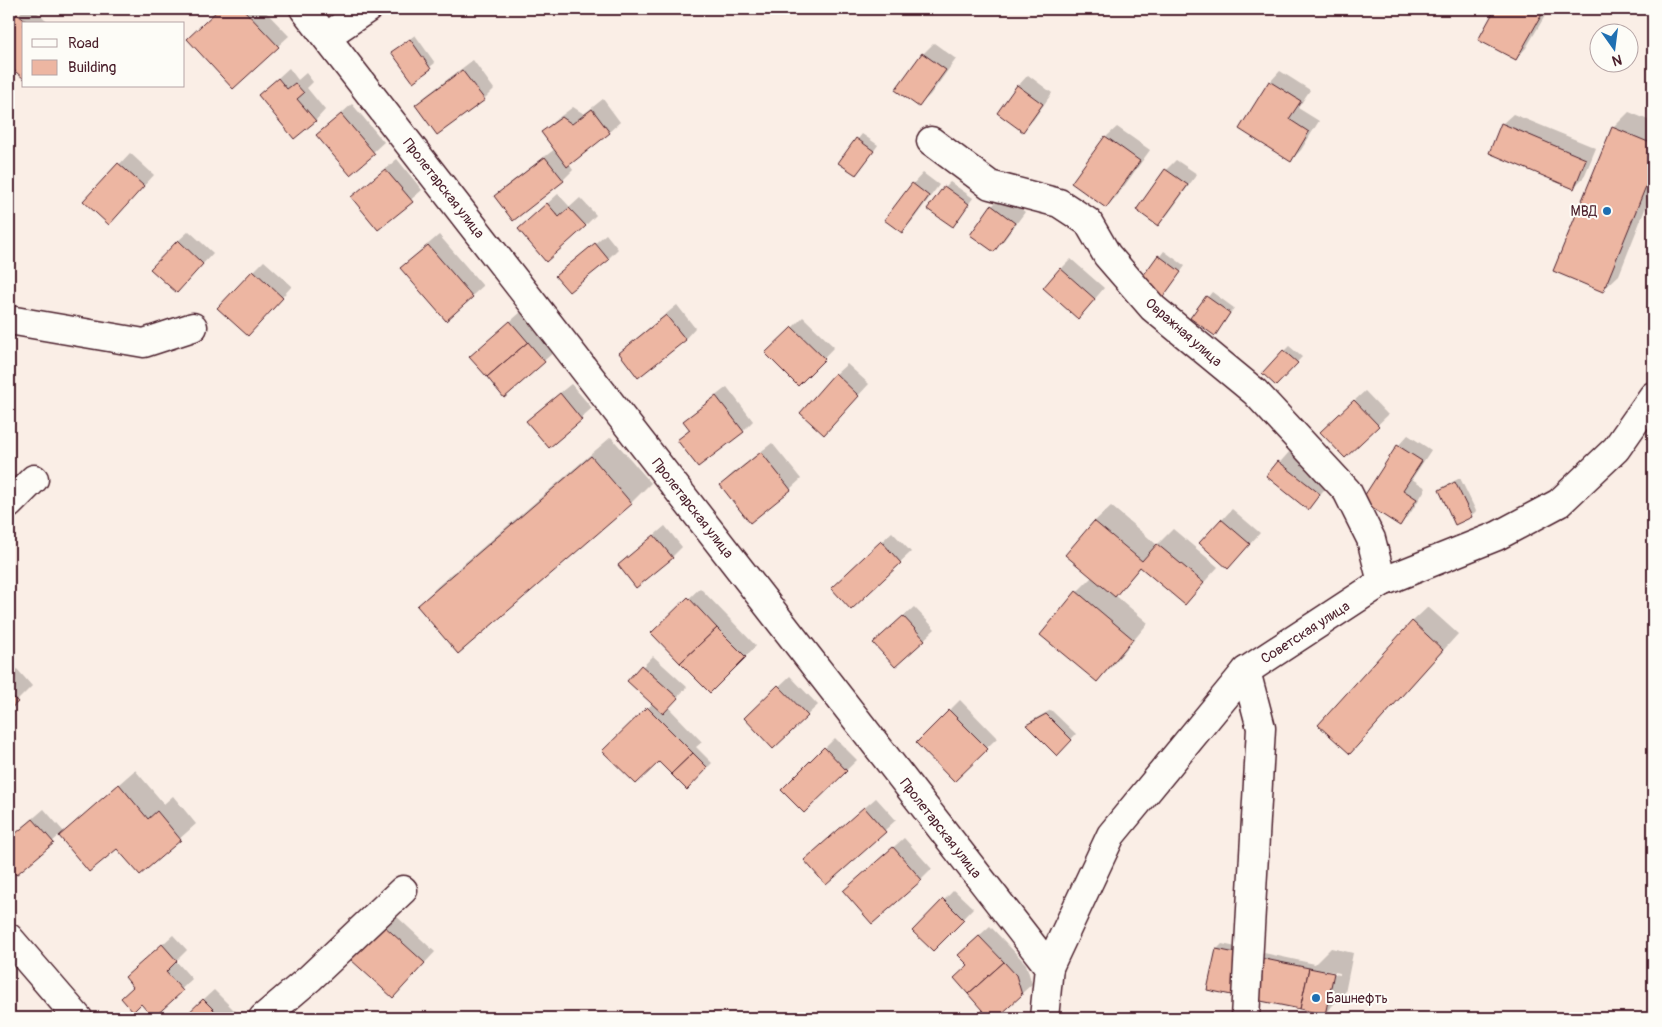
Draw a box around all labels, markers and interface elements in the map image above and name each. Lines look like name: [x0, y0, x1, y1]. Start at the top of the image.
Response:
legend: [22, 22, 185, 88]
north arrow: [1590, 22, 1640, 72]
text: Road: [68, 34, 99, 53]
text: N: [1610, 51, 1624, 70]
text: Building: [68, 58, 116, 77]
street label: Пролетарская улица: [399, 135, 488, 242]
place label: МВД: [1571, 203, 1598, 220]
marker: МВД: [1601, 205, 1613, 217]
street label: Овражная улица: [1142, 295, 1225, 370]
street label: Пролетарская улица: [648, 455, 737, 562]
street label: Советская улица: [1258, 597, 1353, 667]
street label: Пролетарская улица: [896, 775, 985, 882]
place label: Башнефть: [1326, 990, 1388, 1007]
marker: Башнефть: [1310, 992, 1322, 1004]

